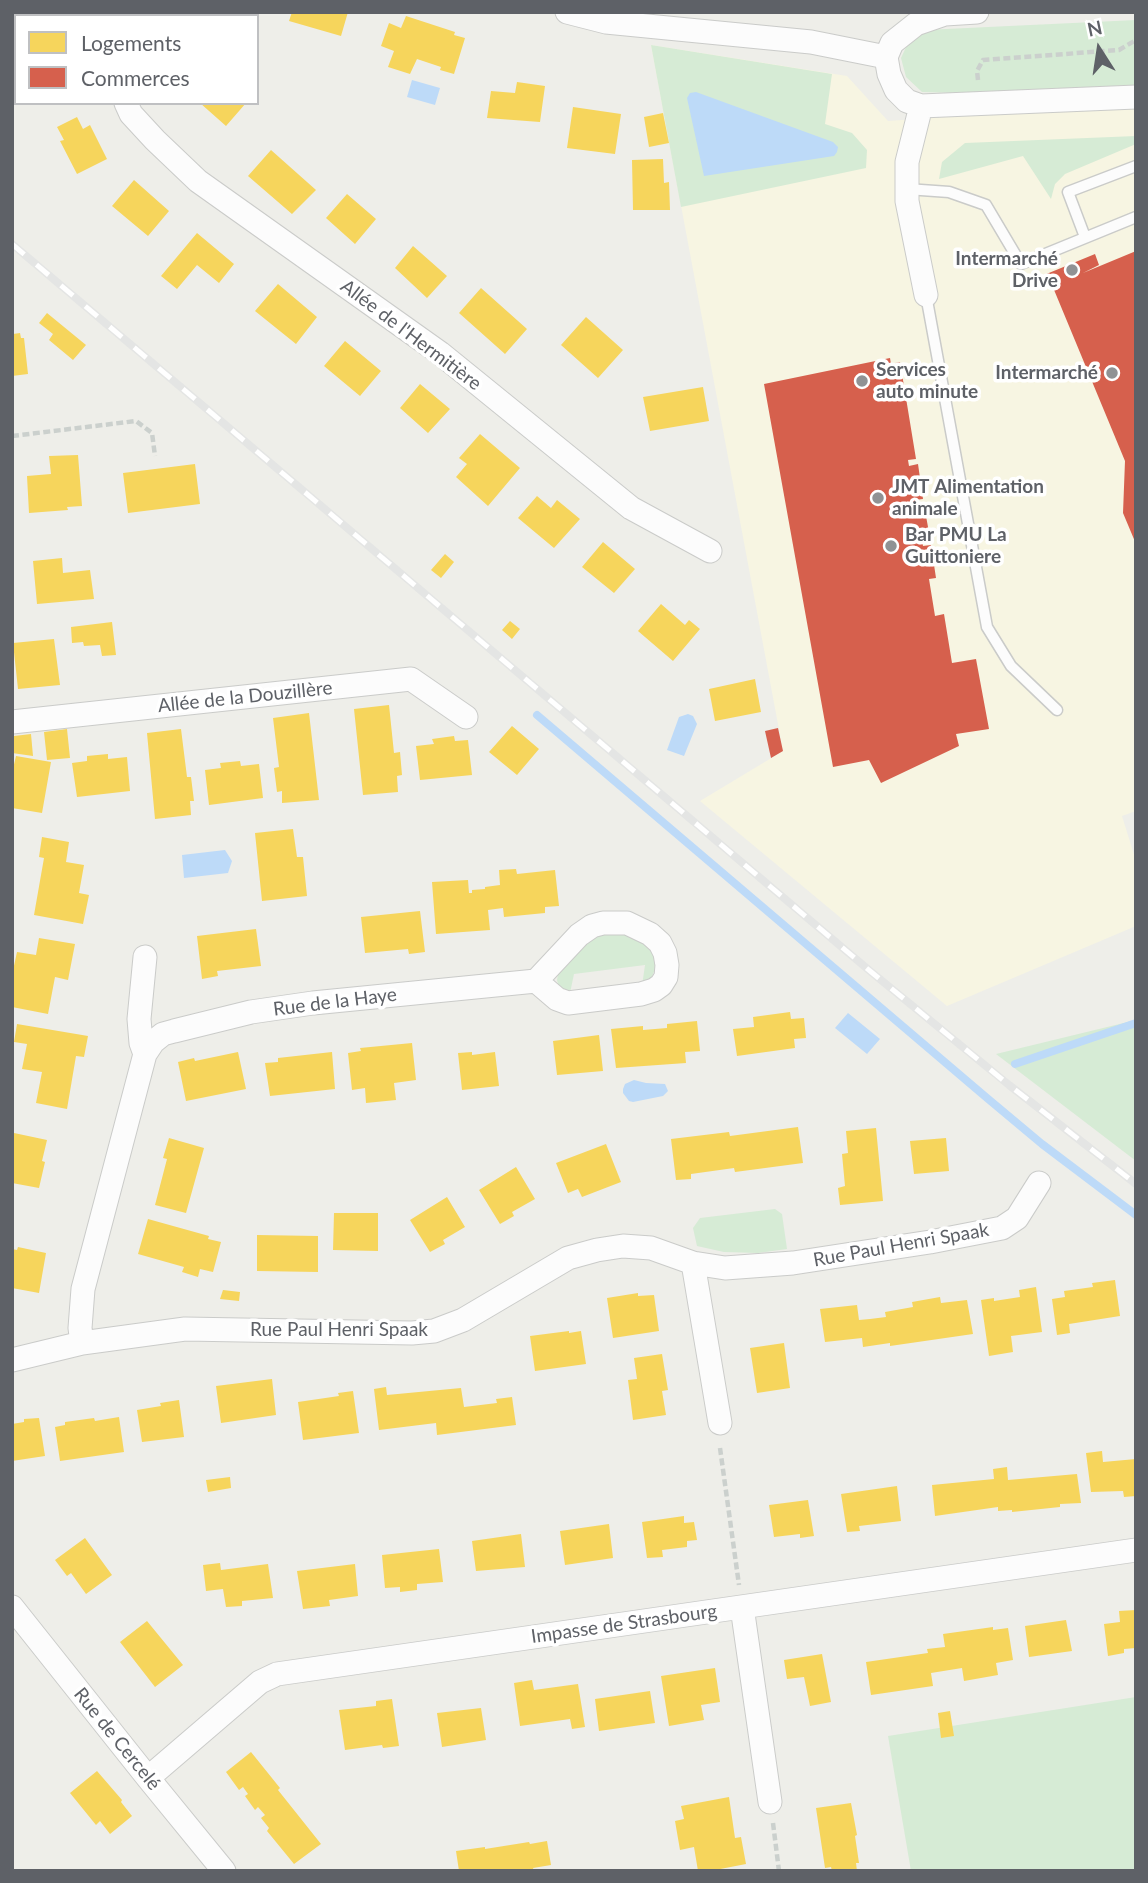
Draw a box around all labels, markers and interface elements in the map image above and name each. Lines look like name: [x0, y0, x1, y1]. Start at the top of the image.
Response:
legend: [14, 14, 259, 105]
north arrow: [1064, 14, 1134, 84]
text: N: [1085, 15, 1104, 41]
text: Logements: [81, 30, 181, 55]
text: Commerces: [81, 65, 190, 90]
place label: Intermarché Drive: [955, 248, 1058, 292]
marker: Intermarché Drive: [1064, 262, 1080, 278]
street label: Allée de l'Hermitière: [336, 275, 486, 395]
place label: Services auto minute: [876, 359, 978, 403]
place label: Intermarché: [995, 362, 1098, 384]
marker: Intermarché: [1104, 365, 1120, 381]
marker: Services auto minute: [854, 373, 870, 389]
place label: JMT Alimentation animale: [892, 476, 1044, 520]
marker: JMT Alimentation animale: [870, 490, 886, 506]
place label: Bar PMU La Guittoniere: [905, 524, 1007, 568]
marker: Bar PMU La Guittoniere: [883, 538, 899, 554]
street label: Allée de la Douzillère: [157, 676, 333, 718]
street label: Rue de la Haye: [272, 983, 398, 1021]
street label: Rue Paul Henri Spaak: [811, 1218, 991, 1272]
street label: Rue Paul Henri Spaak: [250, 1319, 428, 1341]
street label: Impasse de Strasbourg: [530, 1600, 718, 1648]
street label: Rue de Cercelé: [69, 1683, 165, 1795]

